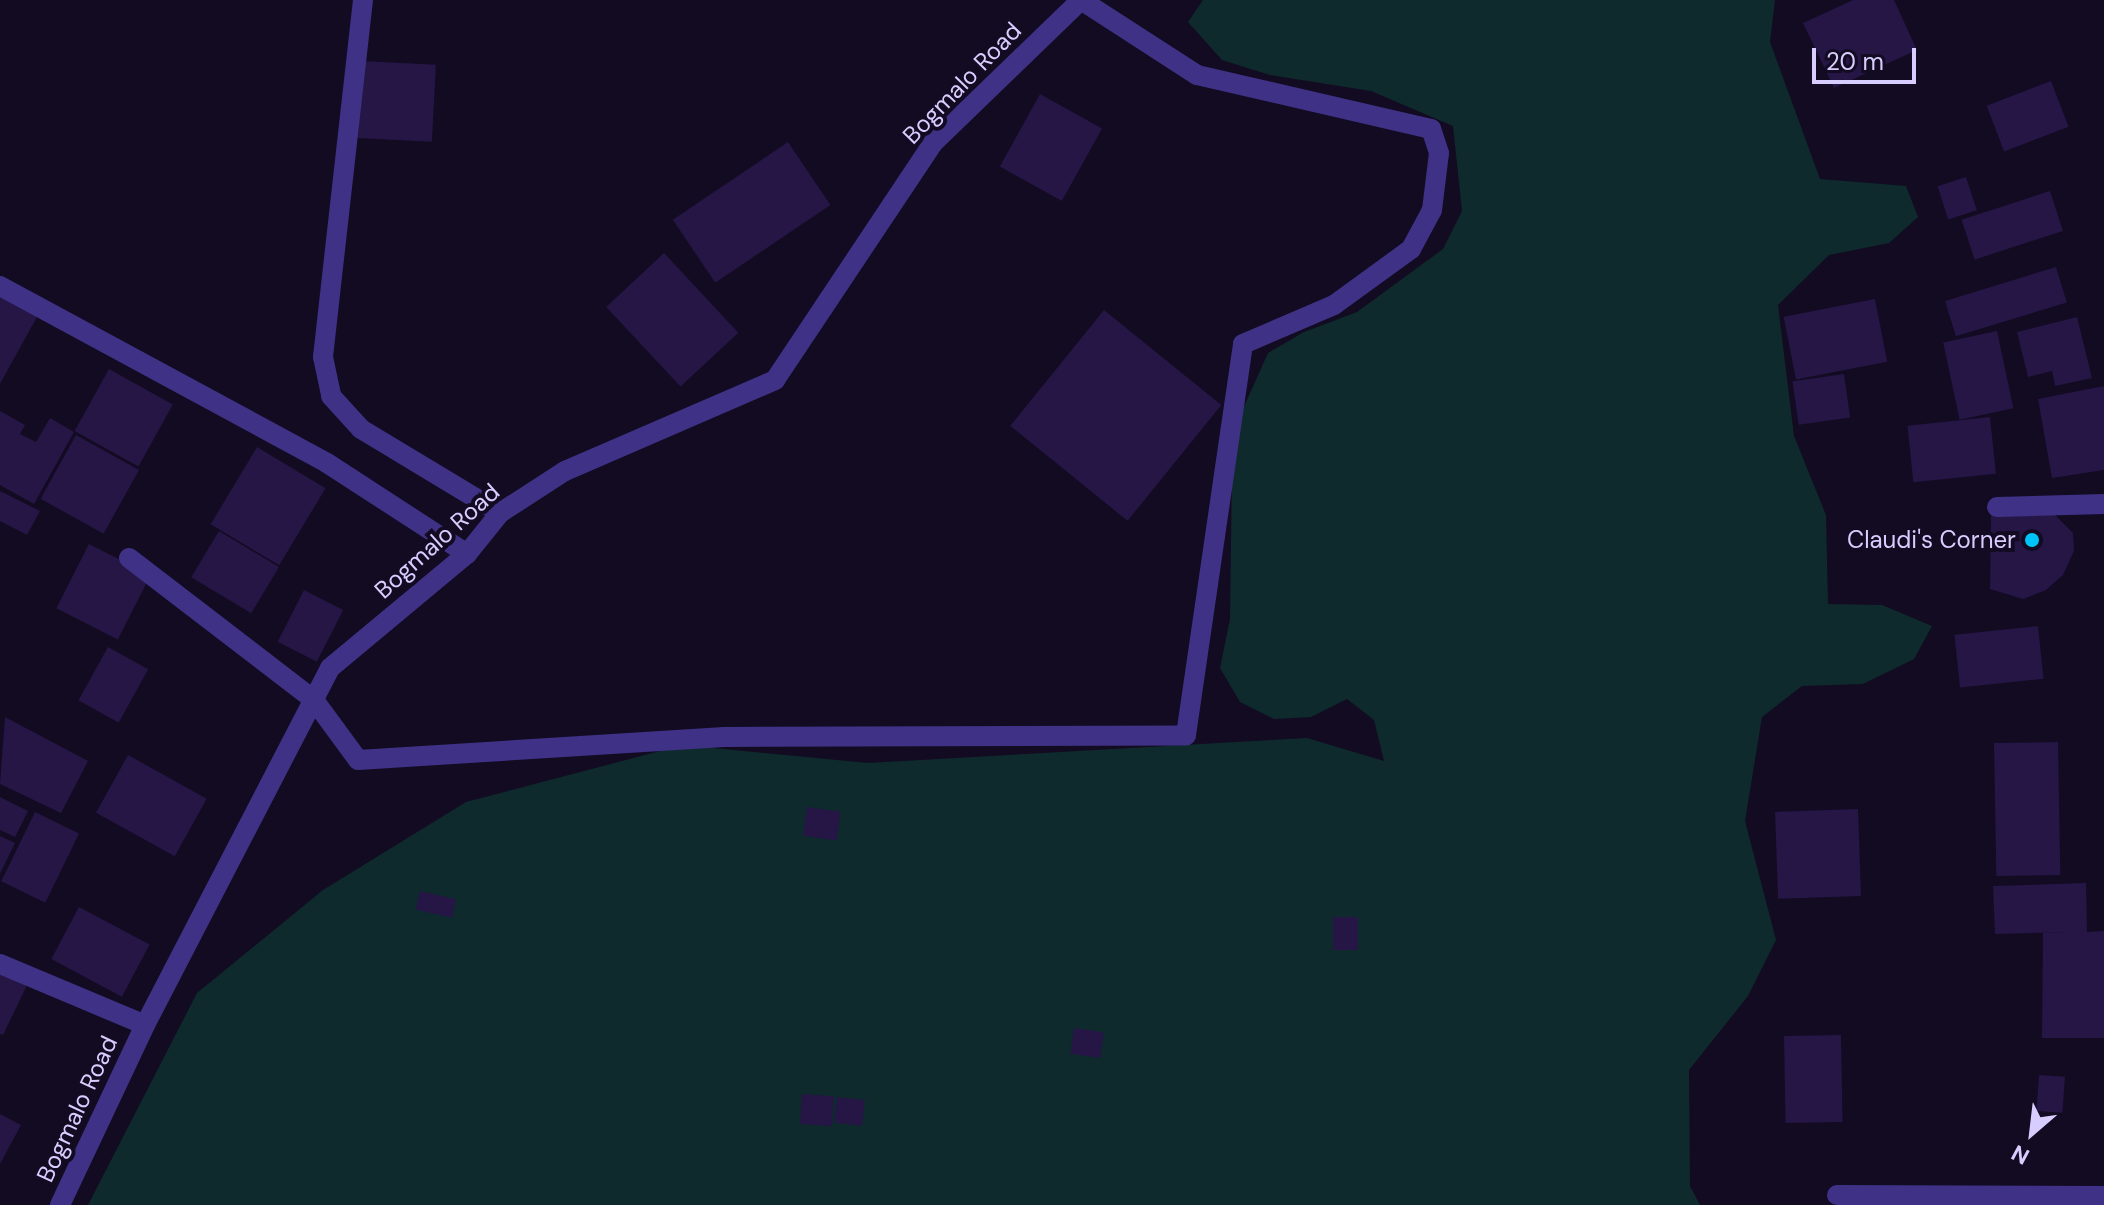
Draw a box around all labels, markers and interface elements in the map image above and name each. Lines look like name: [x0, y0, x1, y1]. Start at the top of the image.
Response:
street label: Bogmalo Road: [897, 16, 1027, 150]
scale bar: [1816, 32, 1920, 82]
text: 20 m: [1826, 46, 1884, 77]
street label: Bogmalo Road: [369, 477, 505, 605]
place label: Claudi's Corner: [1847, 526, 2016, 554]
marker: Claudi's Corner: [2023, 531, 2041, 549]
street label: Bogmalo Road: [31, 1031, 123, 1187]
north arrow: [1992, 1093, 2072, 1173]
text: N: [2007, 1138, 2034, 1171]

